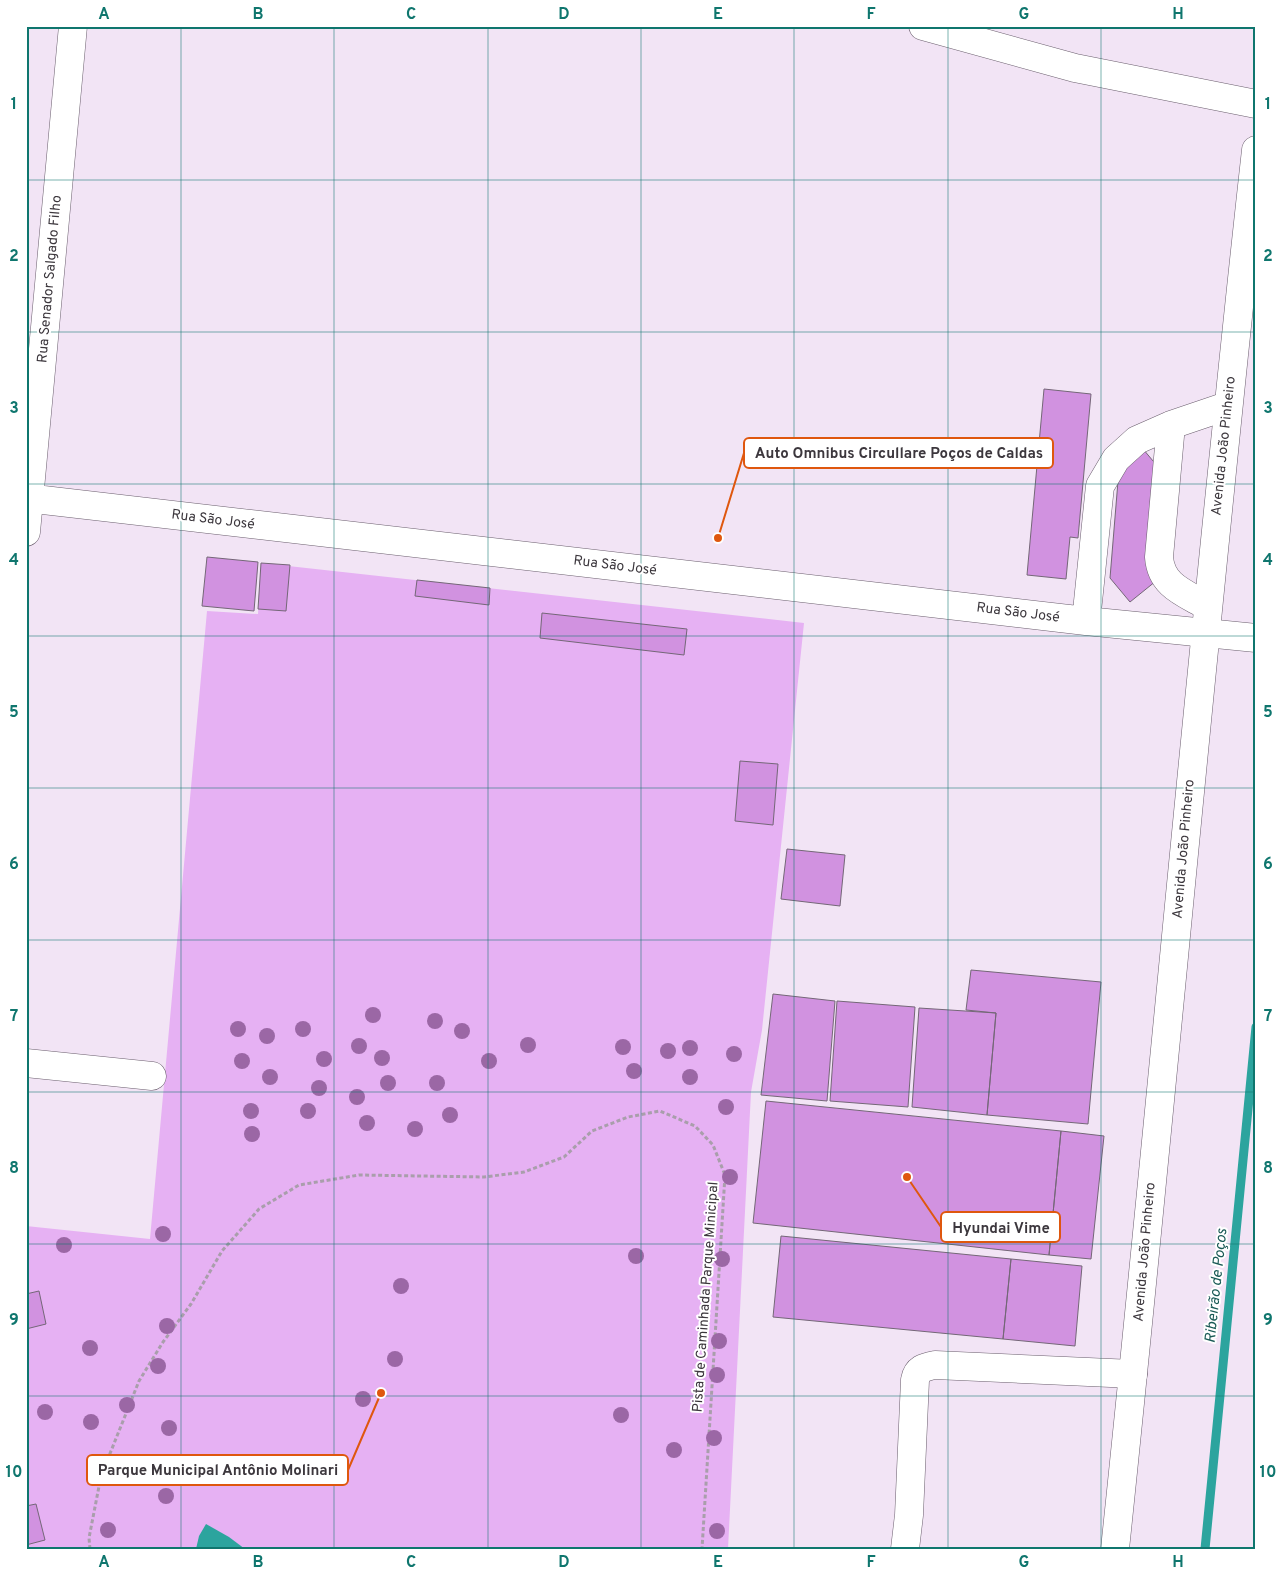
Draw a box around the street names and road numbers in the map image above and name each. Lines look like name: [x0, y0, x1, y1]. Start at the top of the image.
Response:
street label: Rua Senador Salgado Filho: [34, 194, 66, 364]
street label: Avenida João Pinheiro: [1208, 375, 1240, 516]
street label: Rua São José: [170, 506, 256, 534]
street label: Rua São José: [572, 552, 658, 580]
street label: Rua São José: [975, 599, 1061, 627]
street label: Avenida João Pinheiro: [1169, 778, 1199, 919]
street label: Pista de Caminhada Parque Minicipal: [689, 1181, 723, 1413]
street label: Avenida João Pinheiro: [1130, 1181, 1160, 1322]

